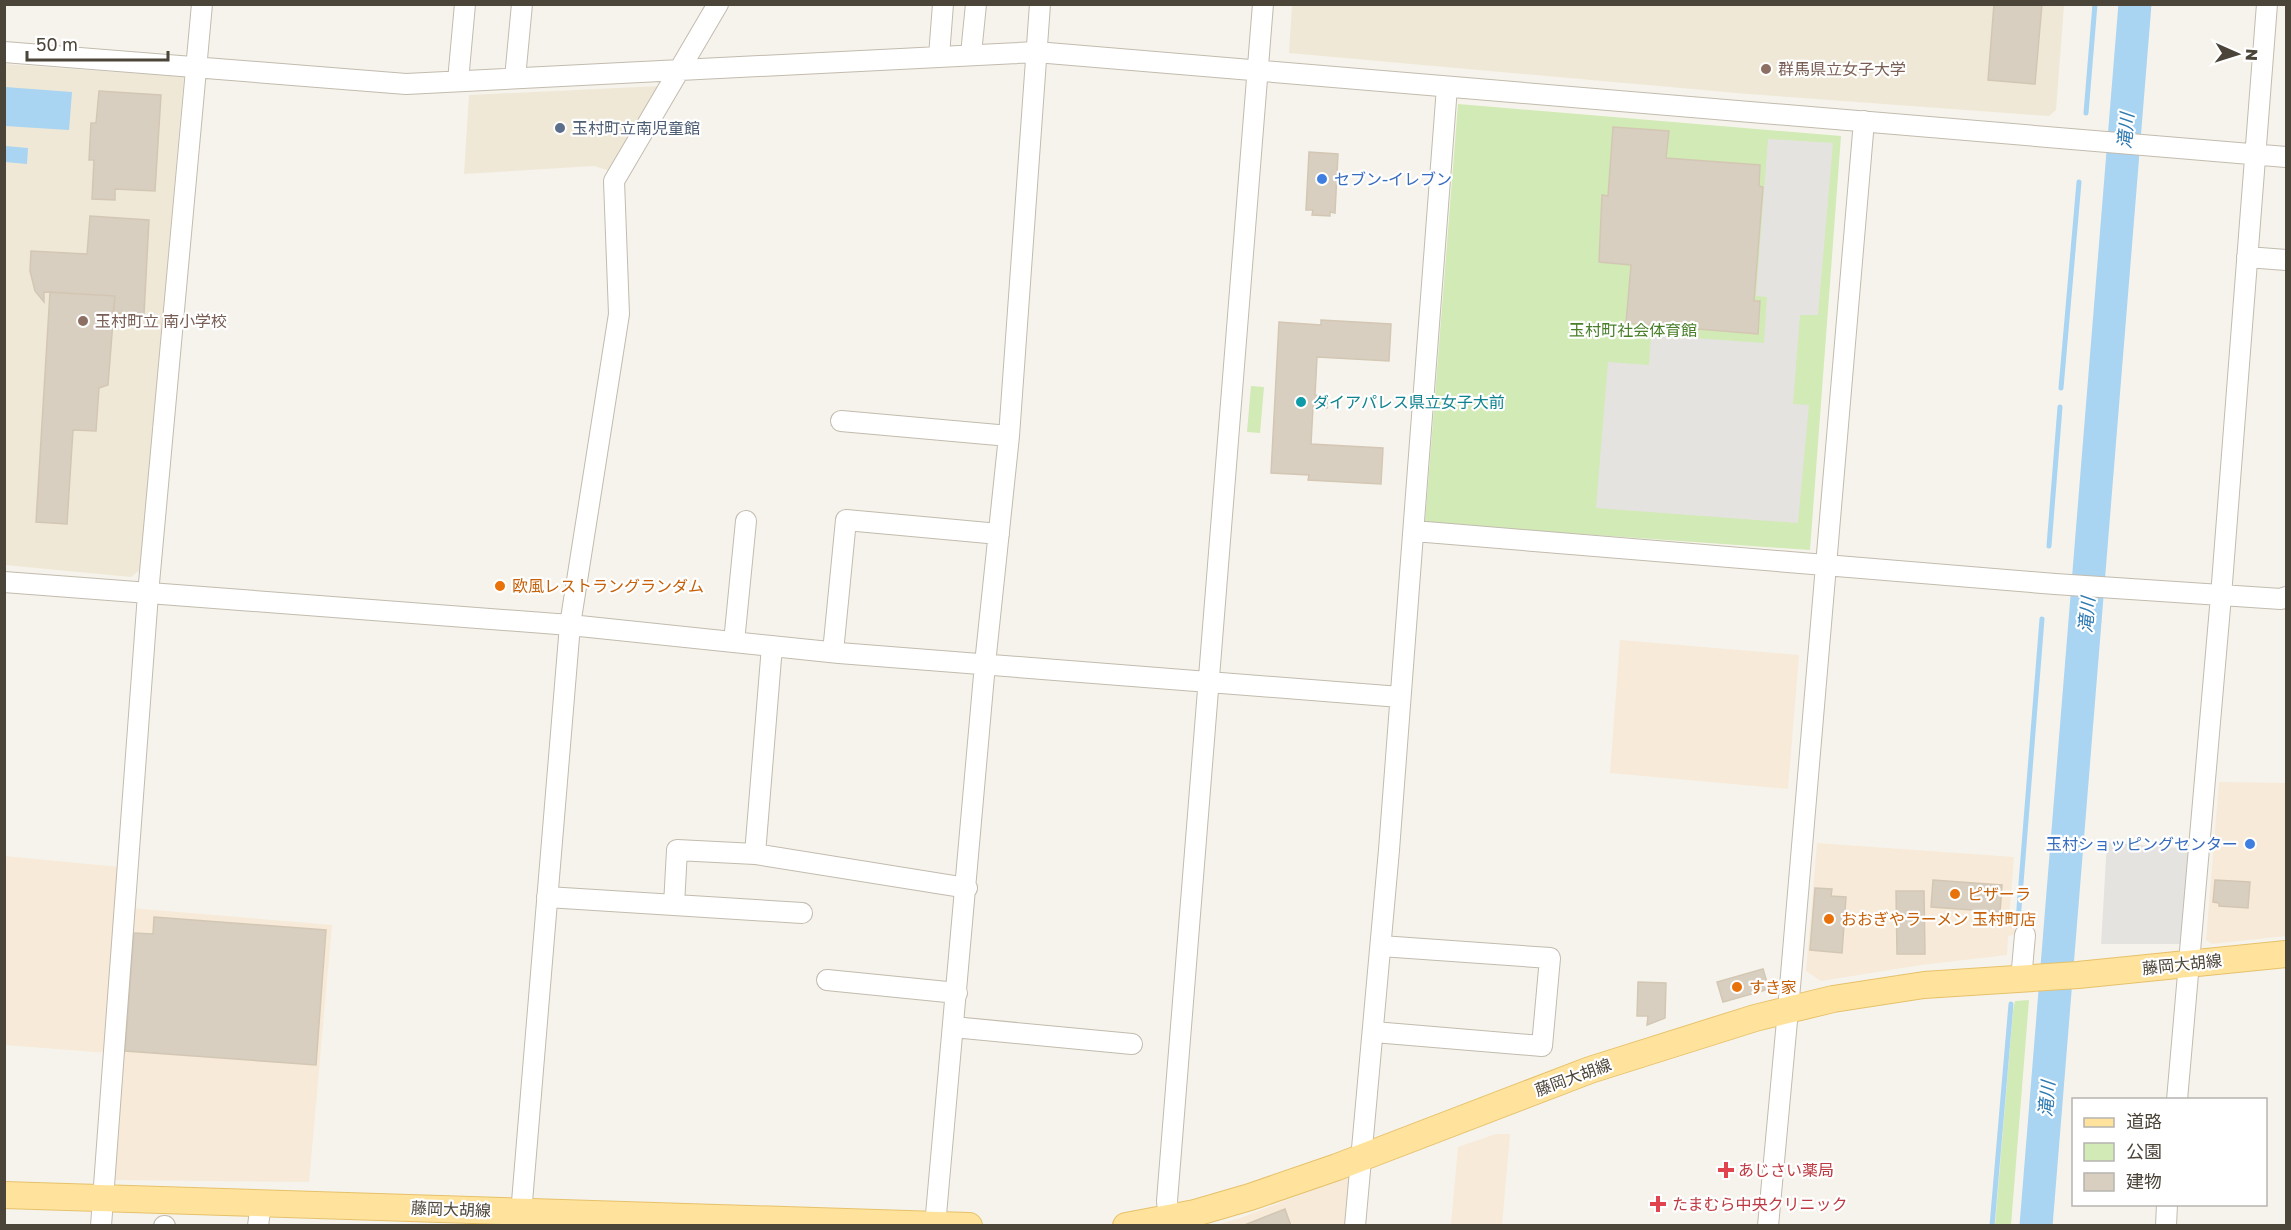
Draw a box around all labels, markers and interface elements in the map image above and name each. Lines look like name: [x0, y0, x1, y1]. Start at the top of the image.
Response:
scale bar: [27, 24, 168, 62]
north arrow: [2207, 24, 2267, 84]
text: 50 m: [36, 33, 78, 55]
text: N: [2242, 48, 2262, 61]
place label: 群馬県立女子大学: [1778, 59, 1906, 79]
marker: 群馬県立女子大学: [1759, 62, 1773, 76]
water label: 滝川: [2112, 110, 2138, 150]
place label: 玉村町立南児童館: [572, 118, 700, 138]
marker: 玉村町立南児童館: [553, 121, 567, 135]
place label: セブン-イレブン: [1334, 169, 1452, 189]
marker: セブン-イレブン: [1315, 172, 1329, 186]
place label: 玉村町立 南小学校: [95, 311, 227, 331]
marker: 玉村町立 南小学校: [76, 314, 90, 328]
park label: 玉村町社会体育館: [1569, 320, 1697, 340]
place label: ダイアパレス県立女子大前: [1313, 392, 1505, 412]
marker: ダイアパレス県立女子大前: [1294, 395, 1308, 409]
place label: 欧風レストラングランダム: [512, 576, 704, 596]
marker: 欧風レストラングランダム: [493, 579, 507, 593]
water label: 滝川: [2073, 594, 2099, 634]
place label: 玉村ショッピングセンター: [2046, 834, 2238, 854]
marker: 玉村ショッピングセンター: [2243, 837, 2257, 851]
place label: ピザーラ: [1967, 884, 2031, 904]
marker: ピザーラ: [1948, 887, 1962, 901]
place label: おおぎやラーメン 玉村町店: [1841, 909, 2036, 929]
marker: おおぎやラーメン 玉村町店: [1822, 912, 1836, 926]
street label: 藤岡大胡線: [2141, 950, 2223, 978]
place label: すき家: [1749, 977, 1797, 997]
marker: すき家: [1730, 980, 1744, 994]
street label: 藤岡大胡線: [1532, 1054, 1614, 1100]
water label: 滝川: [2033, 1078, 2059, 1118]
legend: [2072, 1098, 2267, 1206]
text: 道路: [2126, 1110, 2162, 1132]
text: 公園: [2126, 1140, 2162, 1162]
place label: あじさい薬局: [1738, 1160, 1834, 1180]
marker: あじさい薬局: [1719, 1163, 1733, 1177]
text: 建物: [2126, 1170, 2162, 1192]
place label: たまむら中央クリニック: [1672, 1194, 1848, 1214]
marker: たまむら中央クリニック: [1649, 1195, 1667, 1213]
street label: 藤岡大胡線: [411, 1198, 491, 1220]

